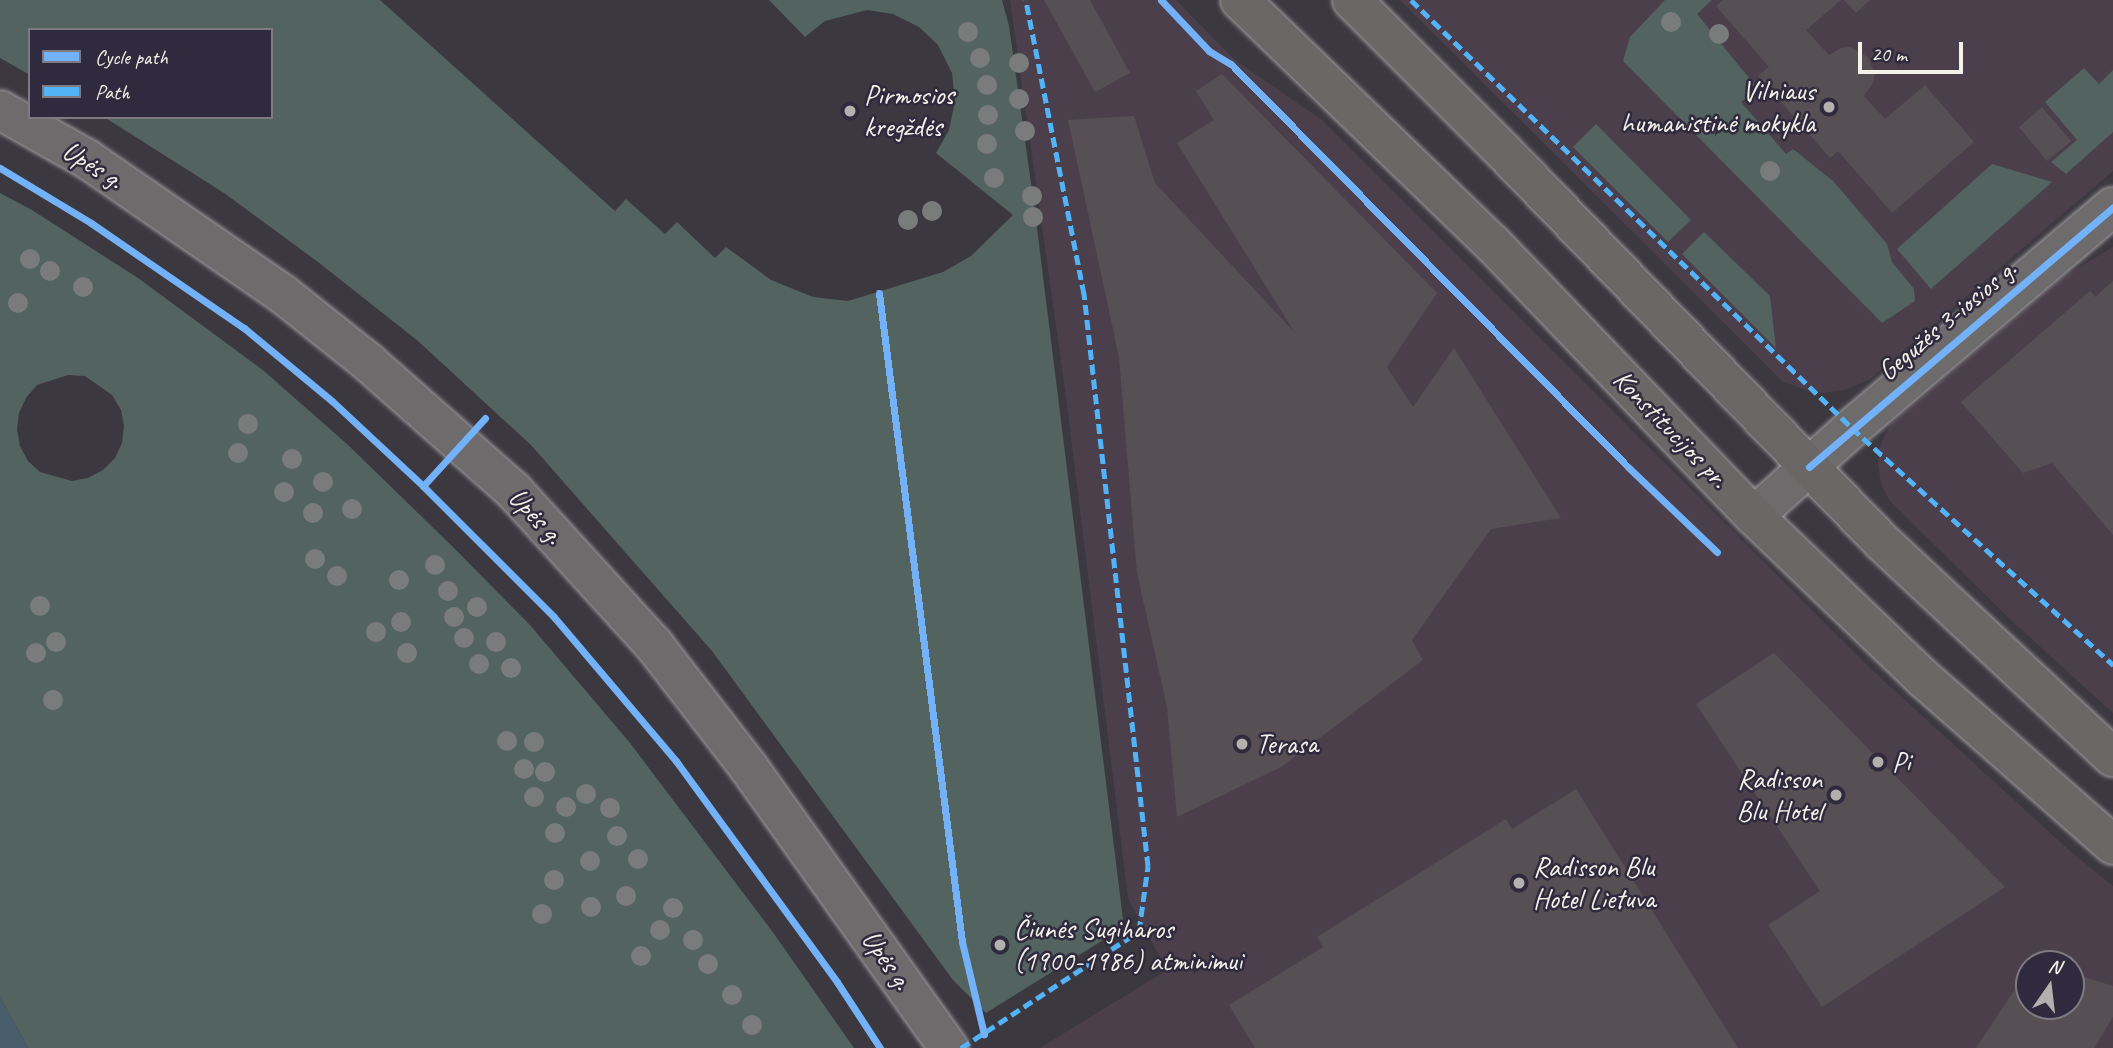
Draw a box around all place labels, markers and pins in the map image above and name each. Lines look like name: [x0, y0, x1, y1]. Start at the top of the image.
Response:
place label: Vilniaus humanistinė mokykla: [1621, 74, 1815, 140]
place label: Pirmosios kregždės: [864, 78, 954, 144]
marker: Vilniaus humanistinė mokykla: [1821, 99, 1837, 115]
marker: Pirmosios kregždės: [842, 103, 858, 119]
place label: Terasa: [1256, 727, 1318, 761]
marker: Terasa: [1234, 736, 1250, 752]
place label: Pi: [1892, 745, 1911, 779]
marker: Pi: [1870, 754, 1886, 770]
place label: Radisson Blu Hotel: [1737, 762, 1822, 828]
marker: Radisson Blu Hotel: [1828, 787, 1844, 803]
place label: Radisson Blu Hotel Lietuva: [1533, 850, 1656, 916]
marker: Radisson Blu Hotel Lietuva: [1511, 875, 1527, 891]
place label: Čiunės Sugiharos (1900-1986) atminimui: [1014, 912, 1242, 978]
marker: Čiunės Sugiharos (1900-1986) atminimui: [992, 937, 1008, 953]

